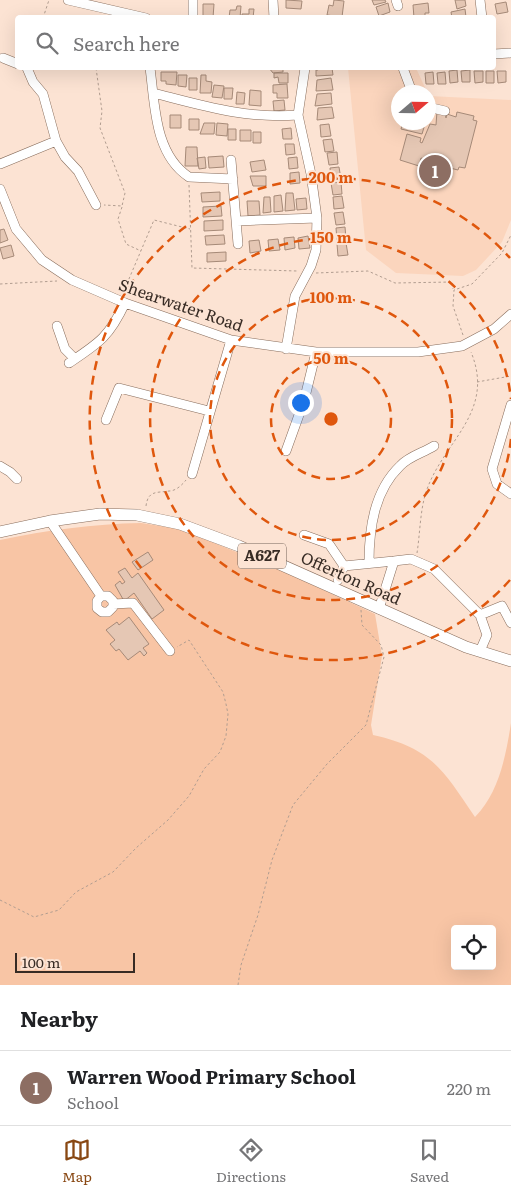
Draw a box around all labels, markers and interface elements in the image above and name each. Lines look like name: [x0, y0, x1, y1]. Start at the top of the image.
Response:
search box: [15, 15, 496, 70]
icon: search: [33, 29, 61, 57]
text: Search here: [73, 29, 180, 57]
north arrow: [391, 85, 436, 130]
pin: 1: [419, 152, 451, 190]
text: 200 m: [309, 165, 353, 188]
text: 150 m: [310, 225, 352, 248]
street label: Shearwater Road: [116, 272, 247, 337]
text: 100 m: [310, 285, 352, 308]
text: 50 m: [313, 346, 349, 369]
your location: [288, 390, 314, 416]
centre of rings: [322, 410, 340, 428]
road number: A627: [238, 544, 286, 568]
street label: Offerton Road: [297, 544, 406, 610]
map controls: [451, 925, 496, 970]
button: locate: [451, 925, 496, 970]
scale bar: [15, 950, 135, 973]
text: 100 m: [22, 952, 60, 972]
text: Nearby: [20, 1002, 98, 1033]
text: Warren Wood Primary School: [67, 1062, 356, 1090]
text: 1: [33, 1076, 39, 1100]
text: 220 m: [447, 1076, 491, 1100]
text: School: [67, 1090, 119, 1114]
tab: Map: [62, 1136, 92, 1186]
tab: Directions: [216, 1136, 286, 1186]
tab: Saved: [410, 1136, 449, 1186]

